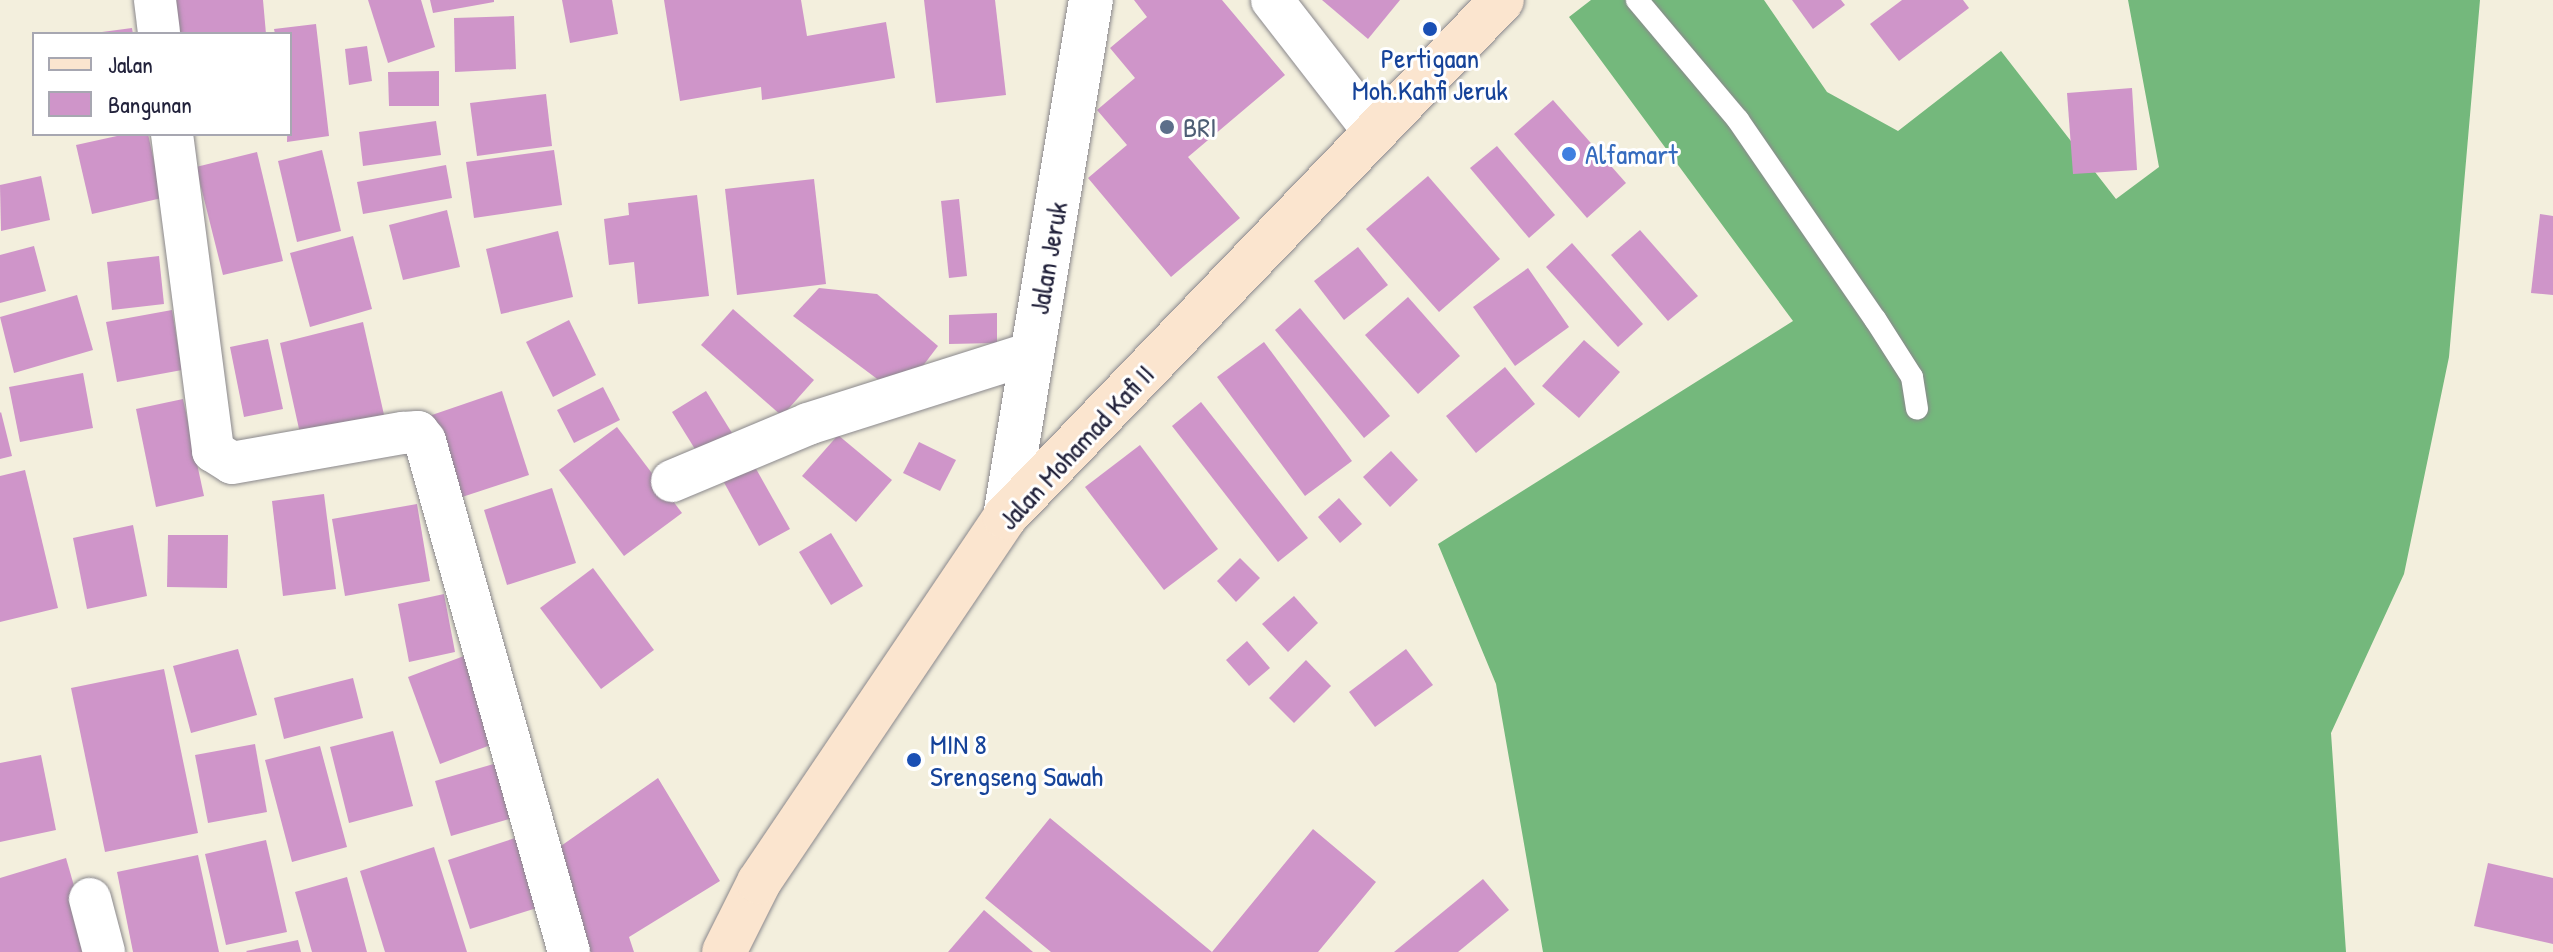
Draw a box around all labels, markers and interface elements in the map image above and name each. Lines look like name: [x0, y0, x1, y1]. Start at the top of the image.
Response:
marker: Pertigaan Moh.Kahfi Jeruk: [1421, 20, 1439, 38]
legend: [32, 32, 292, 136]
place label: Pertigaan Moh.Kahfi Jeruk: [1352, 41, 1508, 107]
text: Jalan: [108, 48, 153, 80]
text: Bangunan: [108, 88, 192, 120]
place label: BRI: [1183, 110, 1216, 144]
marker: BRI: [1158, 118, 1176, 136]
place label: Alfamart: [1585, 137, 1678, 171]
marker: Alfamart: [1560, 145, 1578, 163]
street label: Jalan Jeruk: [1022, 199, 1074, 317]
street label: Jalan Mohamad Kafi II: [991, 358, 1161, 536]
place label: MIN 8 Srengseng Sawah: [930, 727, 1103, 793]
marker: MIN 8 Srengseng Sawah: [905, 751, 923, 769]

